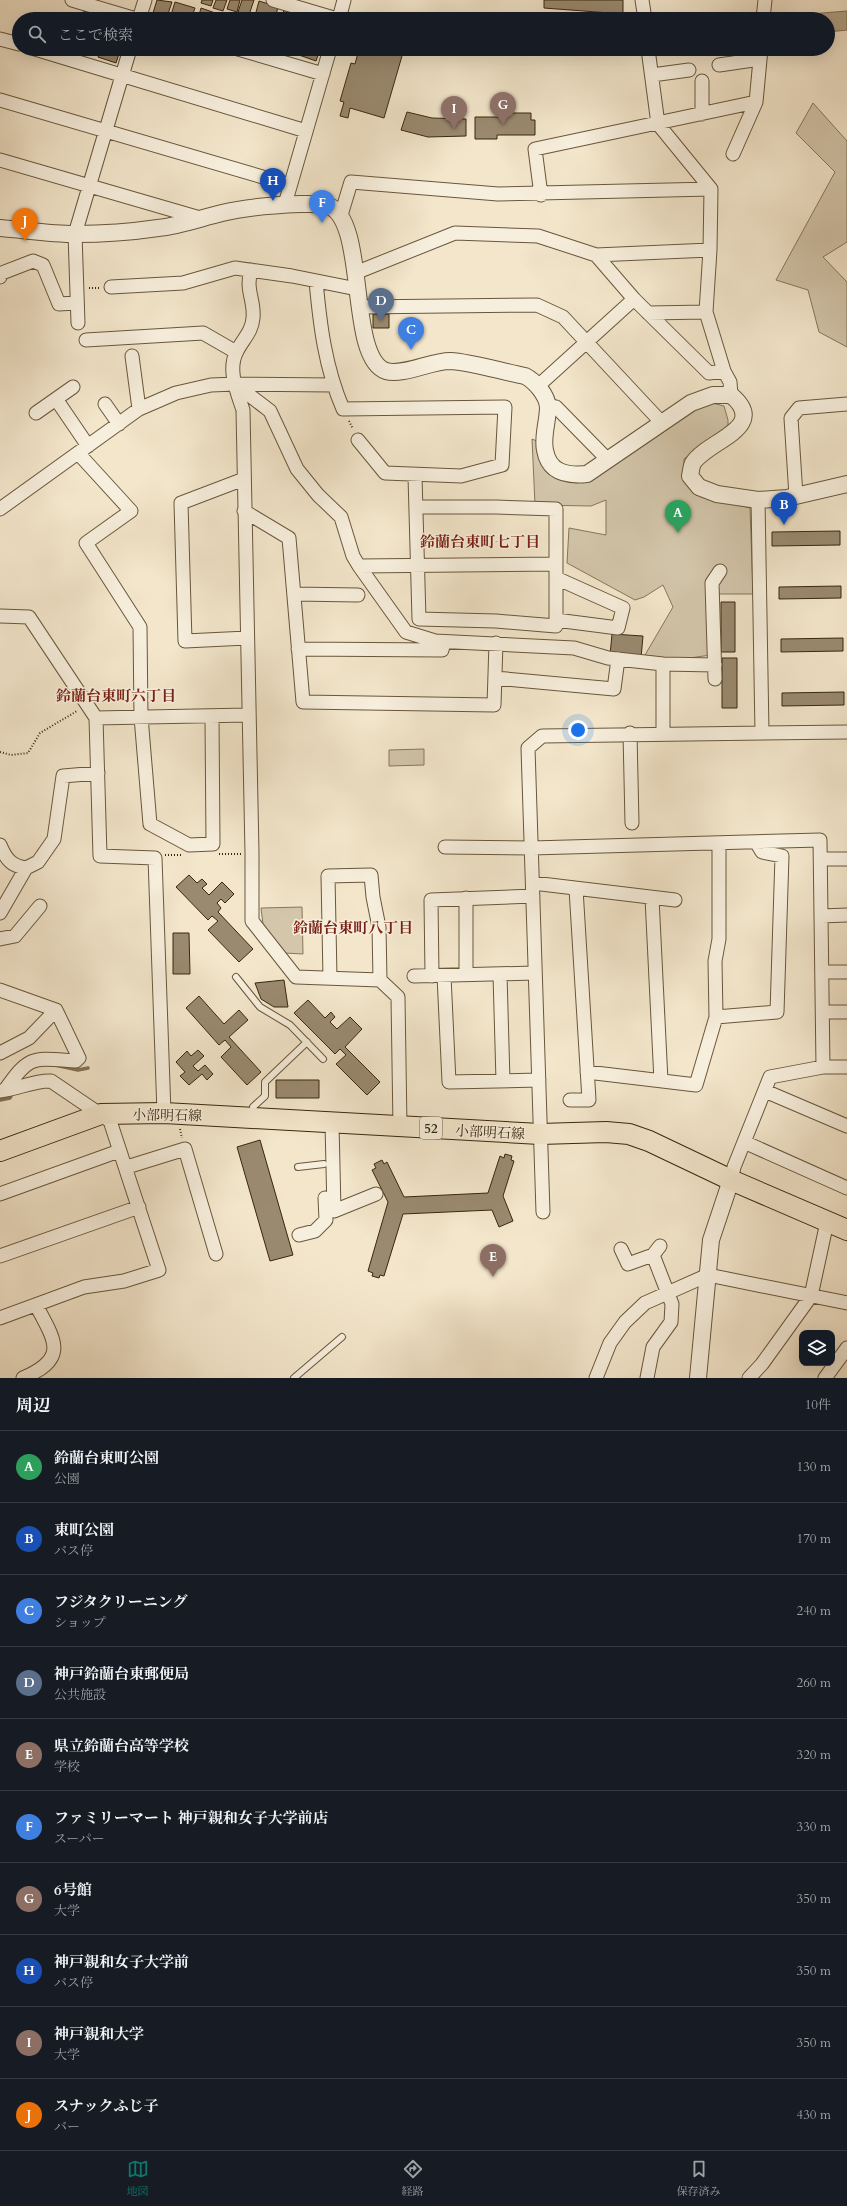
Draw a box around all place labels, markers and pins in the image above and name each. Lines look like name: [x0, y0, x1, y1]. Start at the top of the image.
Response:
pin: G: [490, 92, 516, 125]
pin: I: [441, 96, 467, 129]
pin: H: [260, 168, 286, 201]
pin: F: [309, 190, 335, 223]
pin: J: [12, 208, 38, 241]
pin: D: [368, 288, 394, 321]
pin: C: [398, 317, 424, 350]
pin: B: [771, 492, 797, 525]
pin: A: [665, 500, 691, 533]
pin: E: [480, 1244, 506, 1277]

